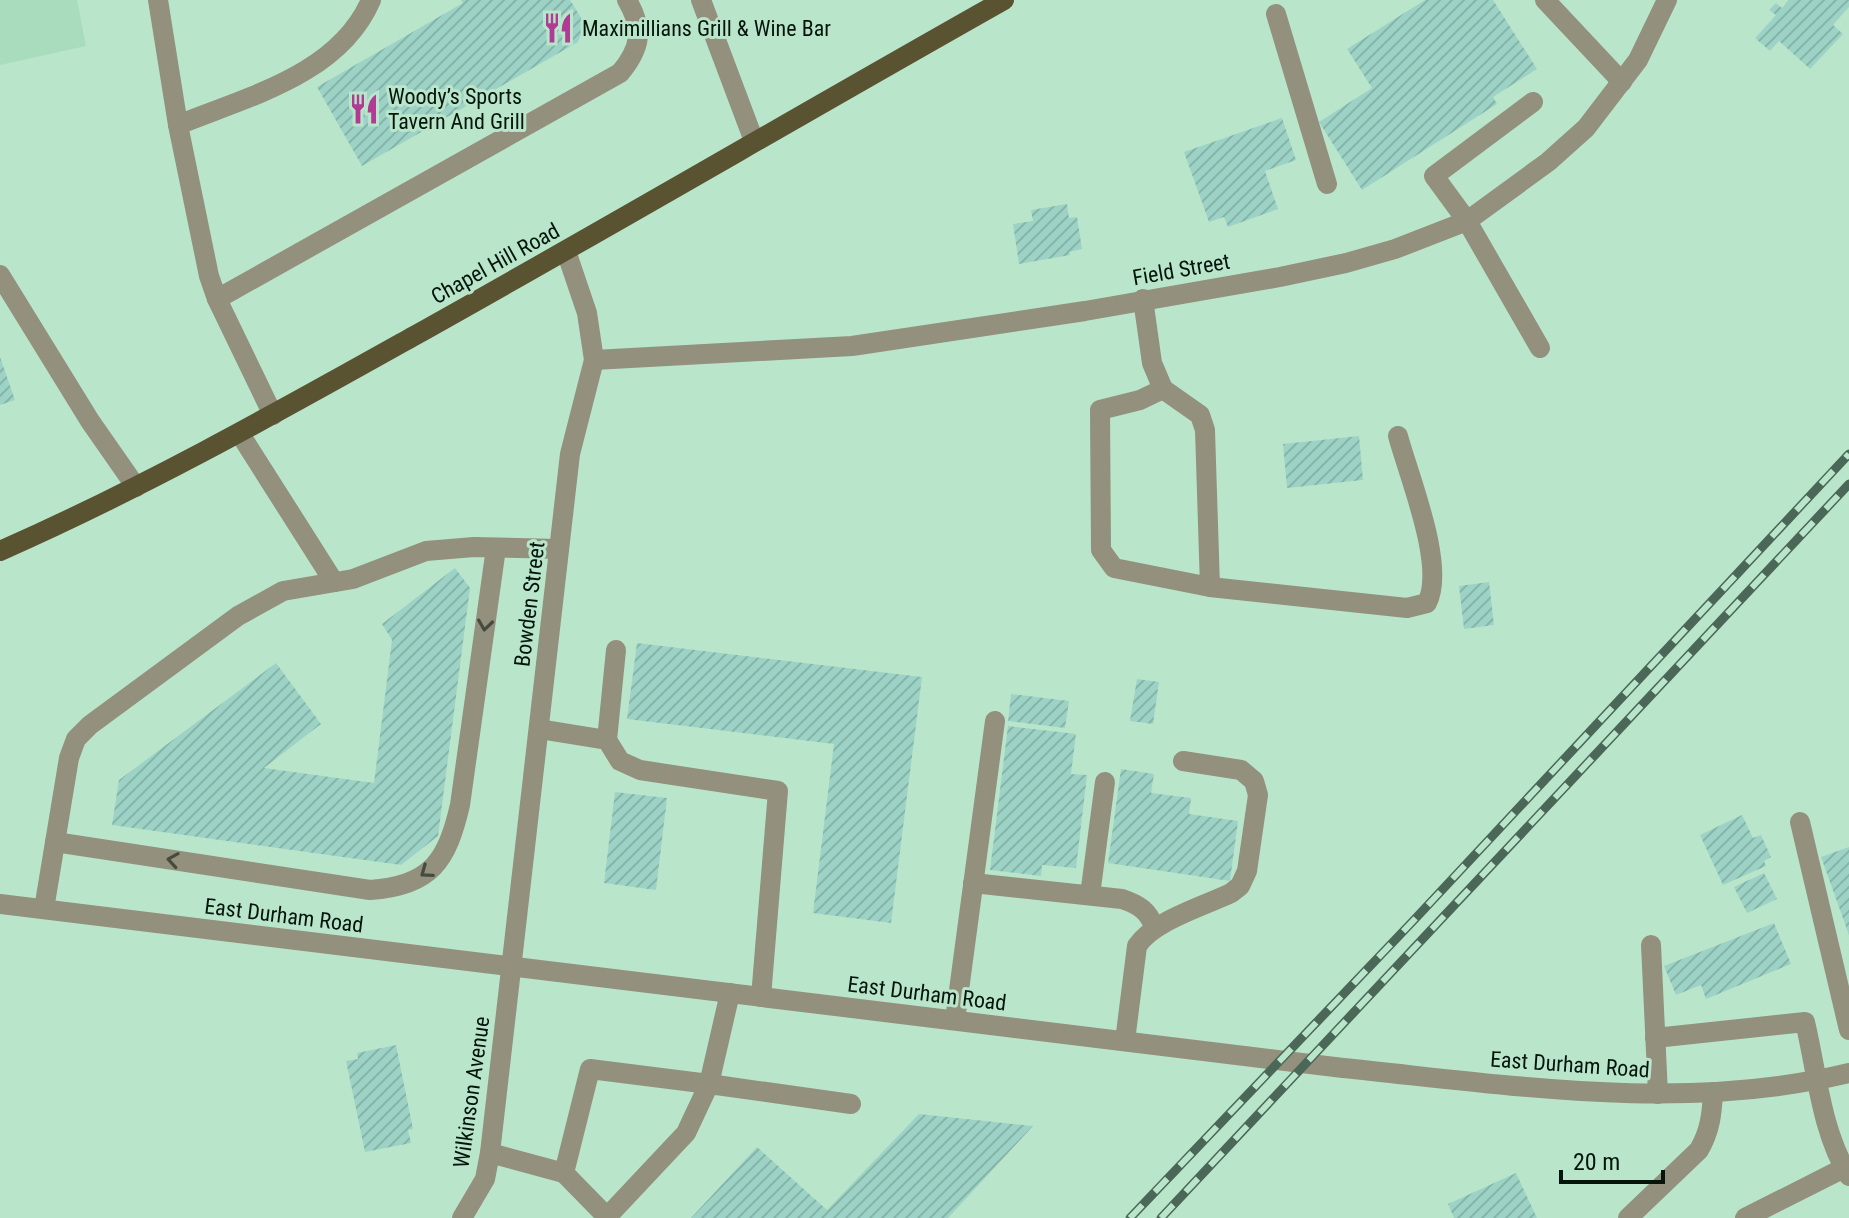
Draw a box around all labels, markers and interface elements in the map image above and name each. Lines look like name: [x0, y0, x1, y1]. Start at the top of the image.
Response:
restaurant icon: Maximillians Grill & Wine Bar: [541, 11, 575, 45]
place label: Maximillians Grill & Wine Bar: [582, 16, 831, 41]
place label: Woody’s Sports Tavern And Grill: [388, 84, 525, 134]
restaurant icon: Woody’s Sports Tavern And Grill: [347, 92, 381, 126]
street label: Chapel Hill Road: [427, 218, 564, 309]
street label: Field Street: [1130, 249, 1232, 290]
street label: Bowden Street: [509, 540, 550, 668]
one-way arrow: [477, 618, 494, 632]
one-way arrow: [166, 852, 179, 869]
one-way arrow: [420, 862, 435, 877]
street label: East Durham Road: [203, 893, 365, 938]
street label: East Durham Road: [846, 971, 1008, 1016]
street label: Wilkinson Avenue: [448, 1015, 494, 1169]
street label: East Durham Road: [1489, 1046, 1651, 1083]
scale bar: [1561, 1134, 1663, 1184]
text: 20 m: [1573, 1148, 1620, 1176]

